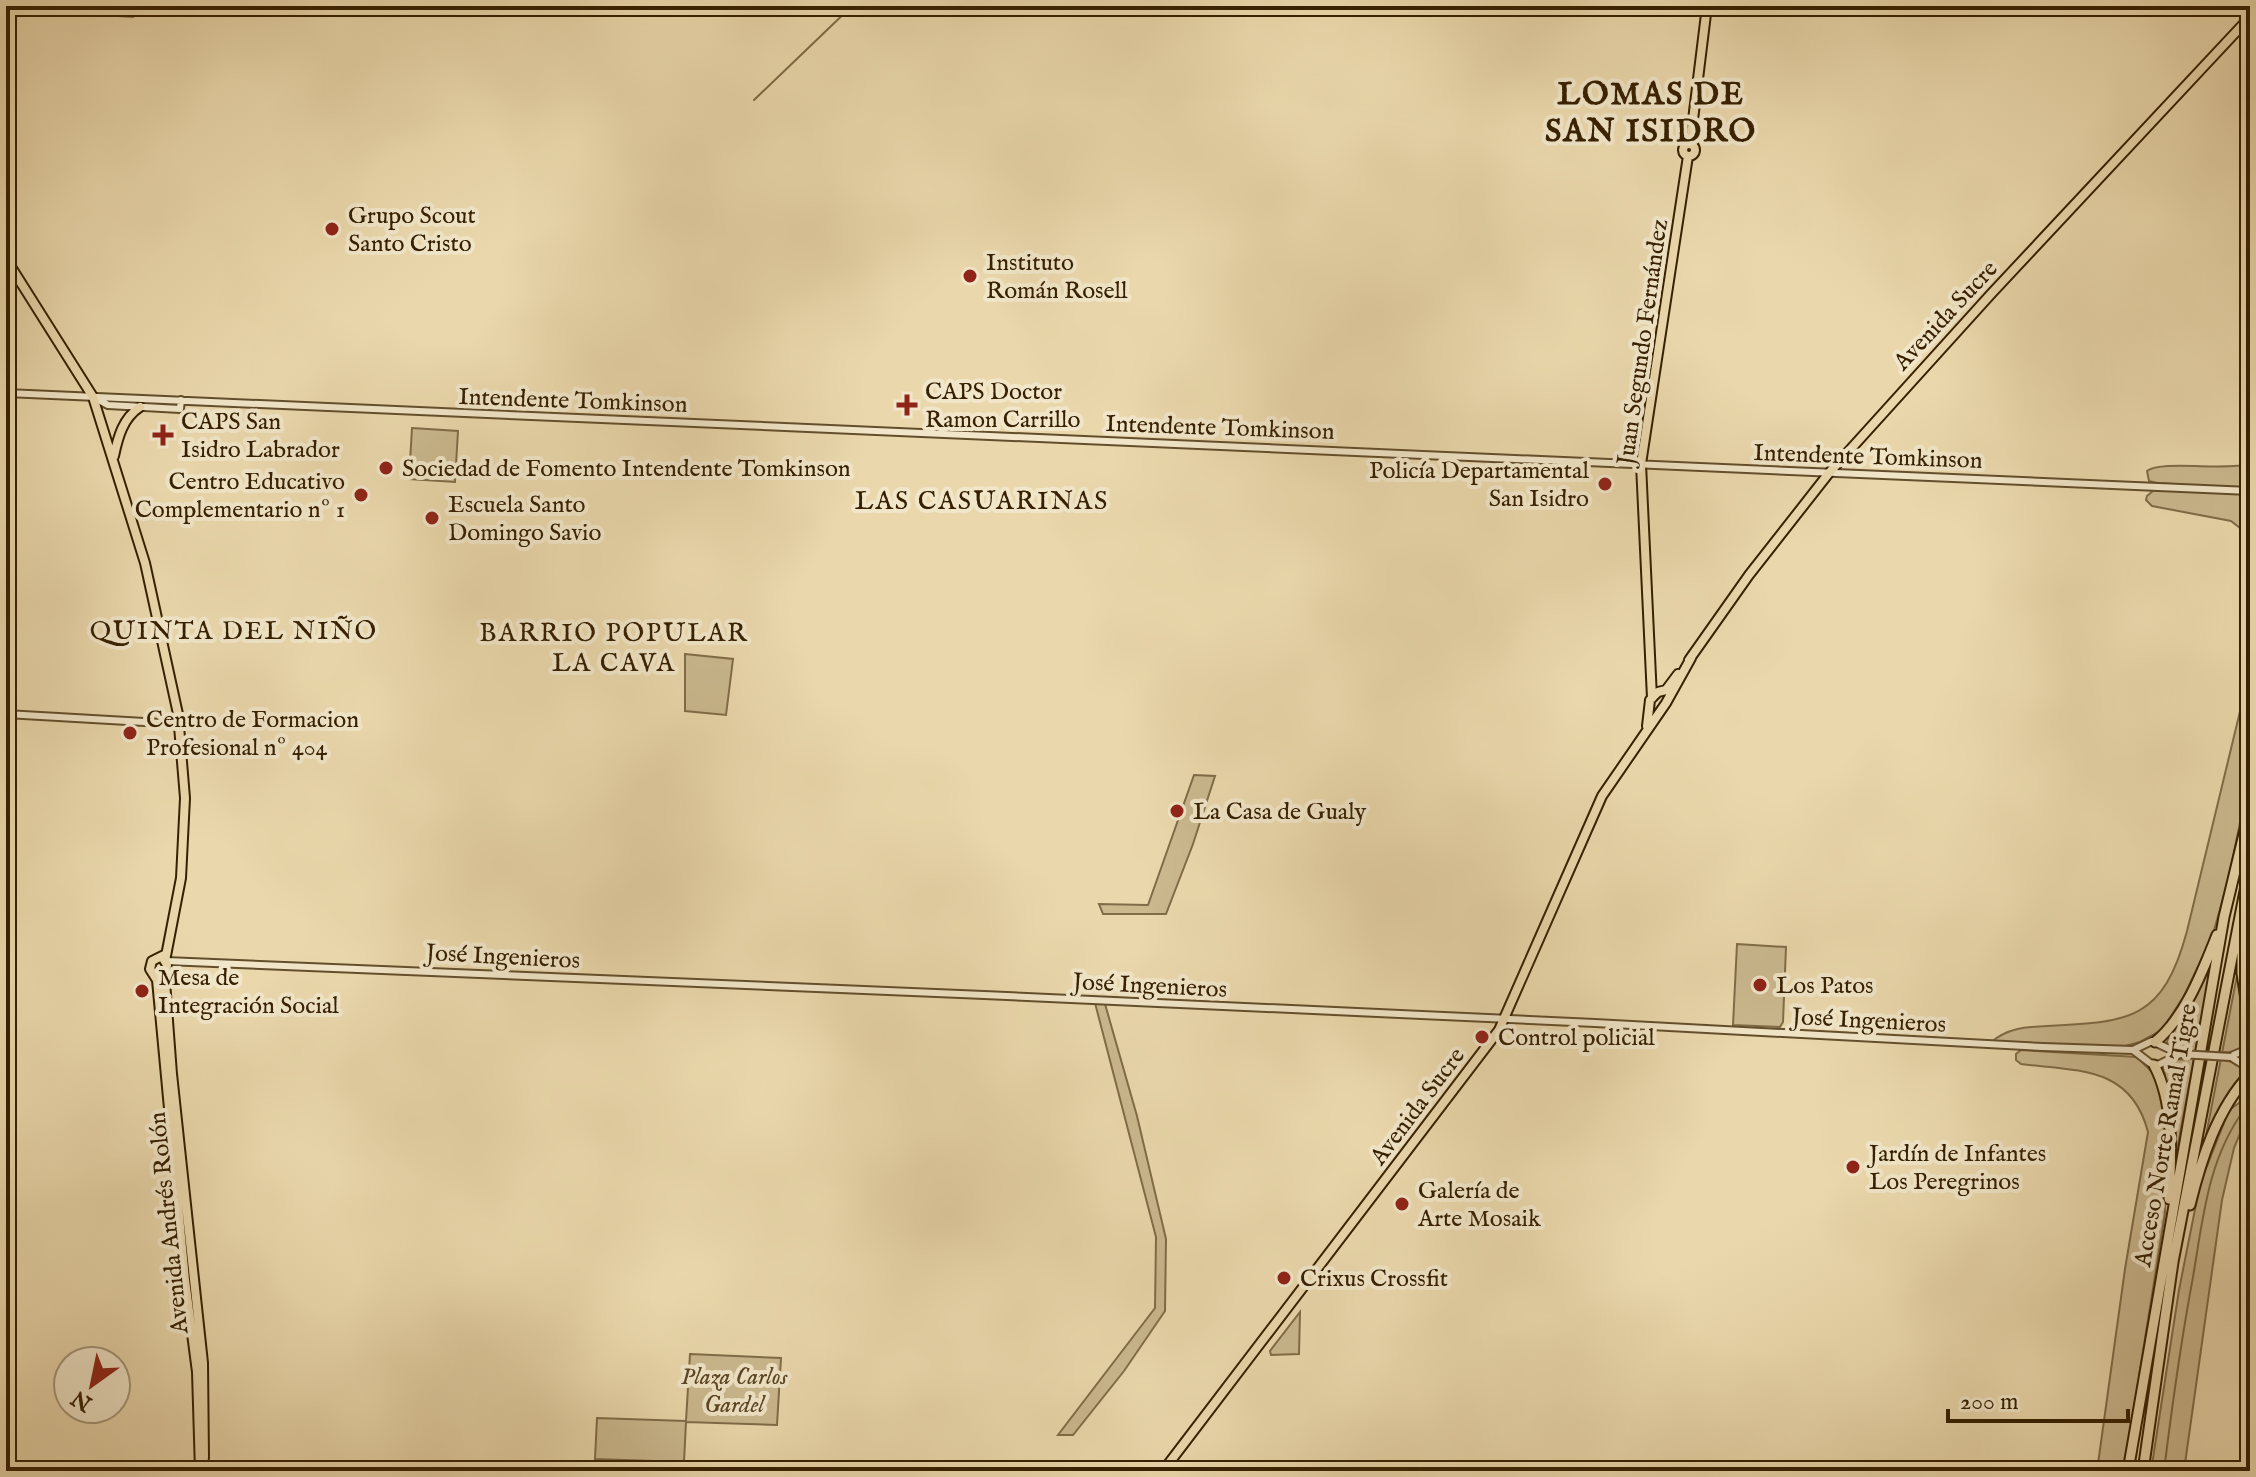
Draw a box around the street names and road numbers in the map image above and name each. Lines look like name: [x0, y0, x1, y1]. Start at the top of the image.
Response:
street label: Juan Segundo Fernández: [1610, 217, 1676, 470]
street label: Avenida Sucre: [1886, 254, 2005, 378]
street label: Intendente Tomkinson: [458, 382, 688, 421]
street label: Intendente Tomkinson: [1105, 409, 1335, 448]
street label: Intendente Tomkinson: [1753, 438, 1983, 477]
street label: José Ingenieros: [422, 938, 581, 977]
street label: José Ingenieros: [1069, 967, 1228, 1006]
street label: Acceso Norte Ramal Tigre: [2128, 1001, 2205, 1270]
street label: José Ingenieros: [1788, 1002, 1947, 1041]
street label: Avenida Sucre: [1363, 1042, 1473, 1173]
street label: Avenida Andrés Rolón: [142, 1110, 197, 1336]

